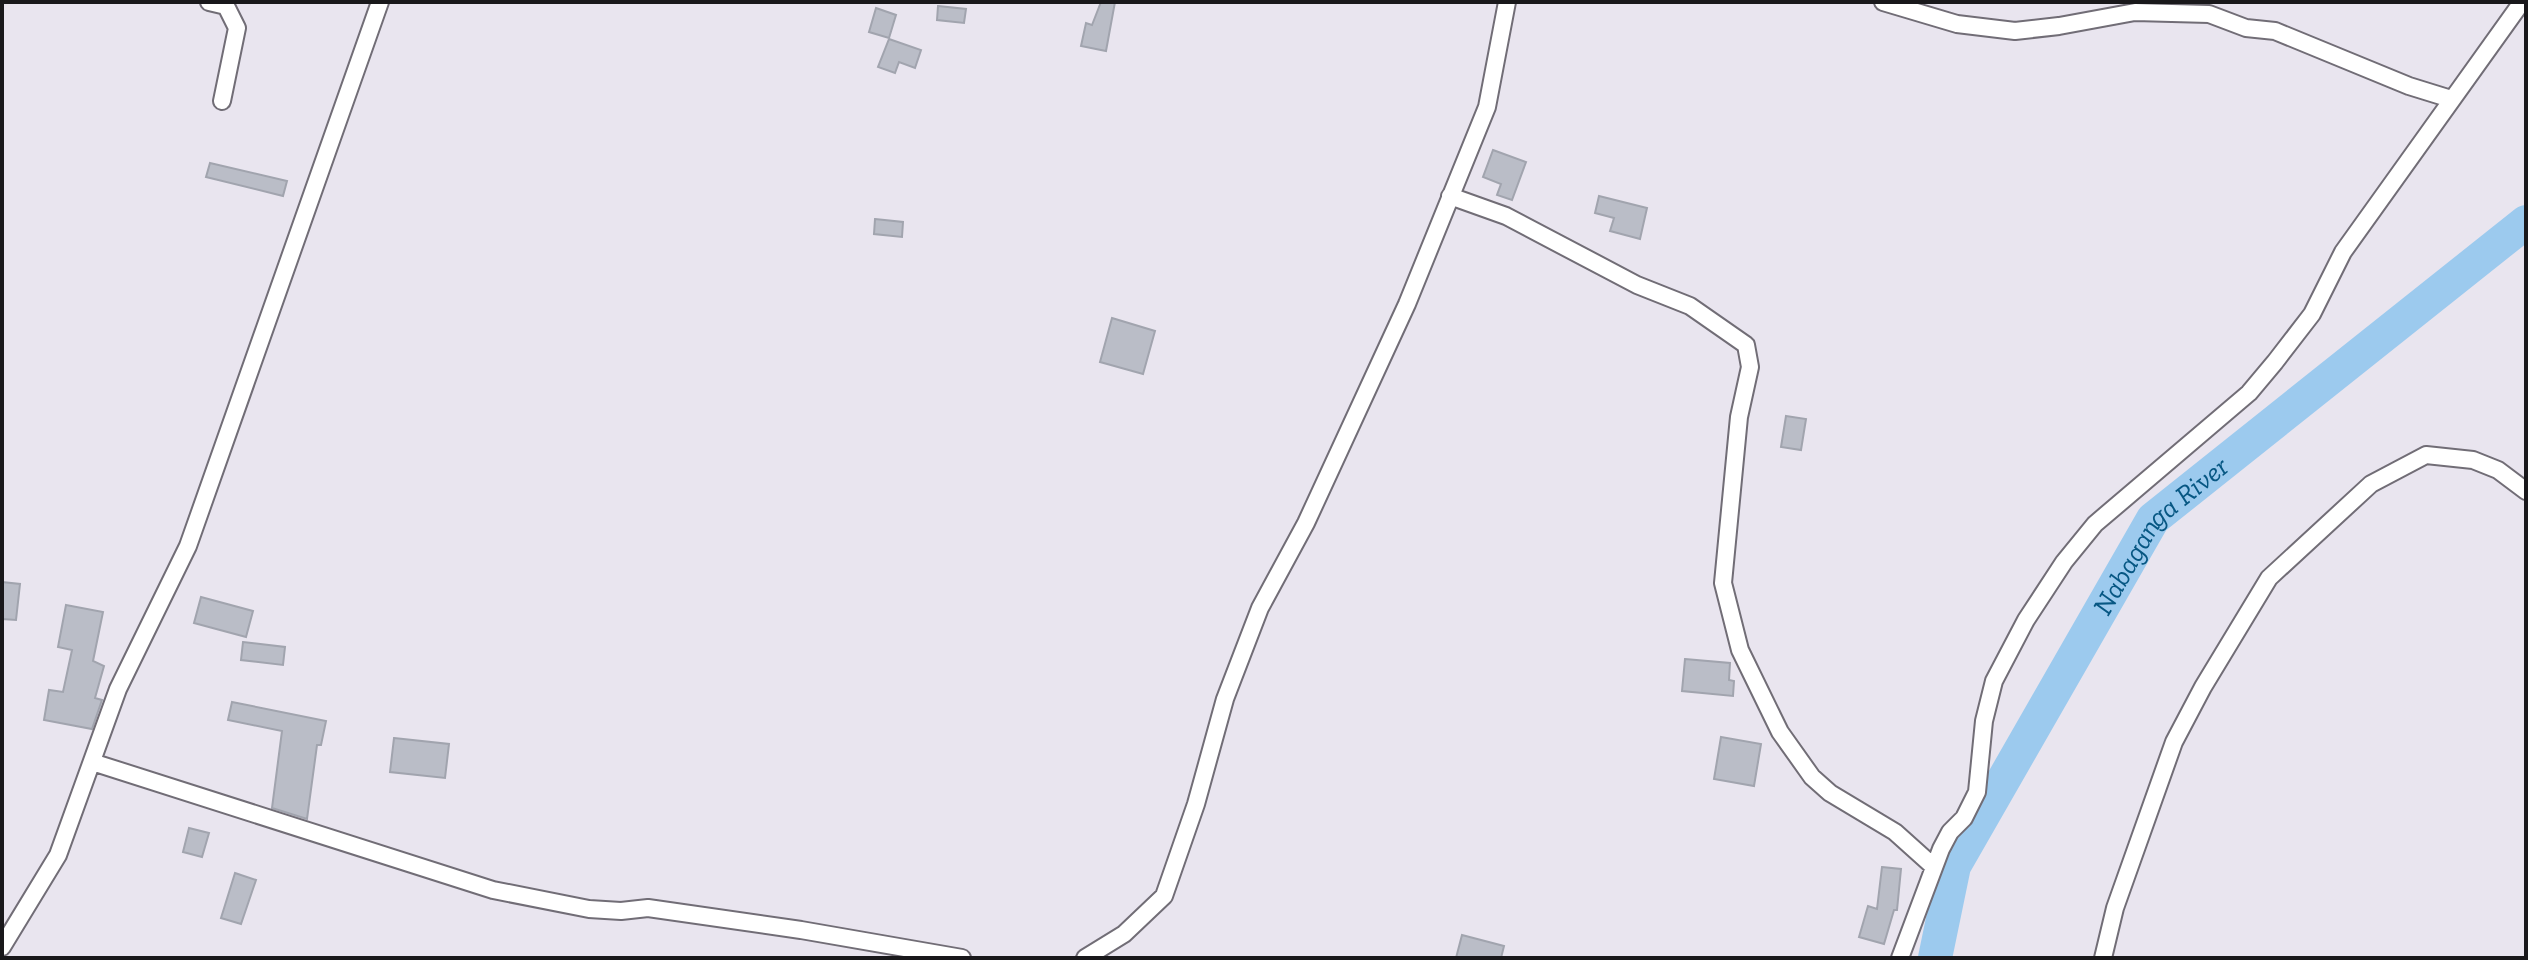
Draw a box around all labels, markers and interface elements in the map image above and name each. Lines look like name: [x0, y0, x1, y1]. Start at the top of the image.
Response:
water label: Nabaganga River: [2086, 449, 2235, 620]

